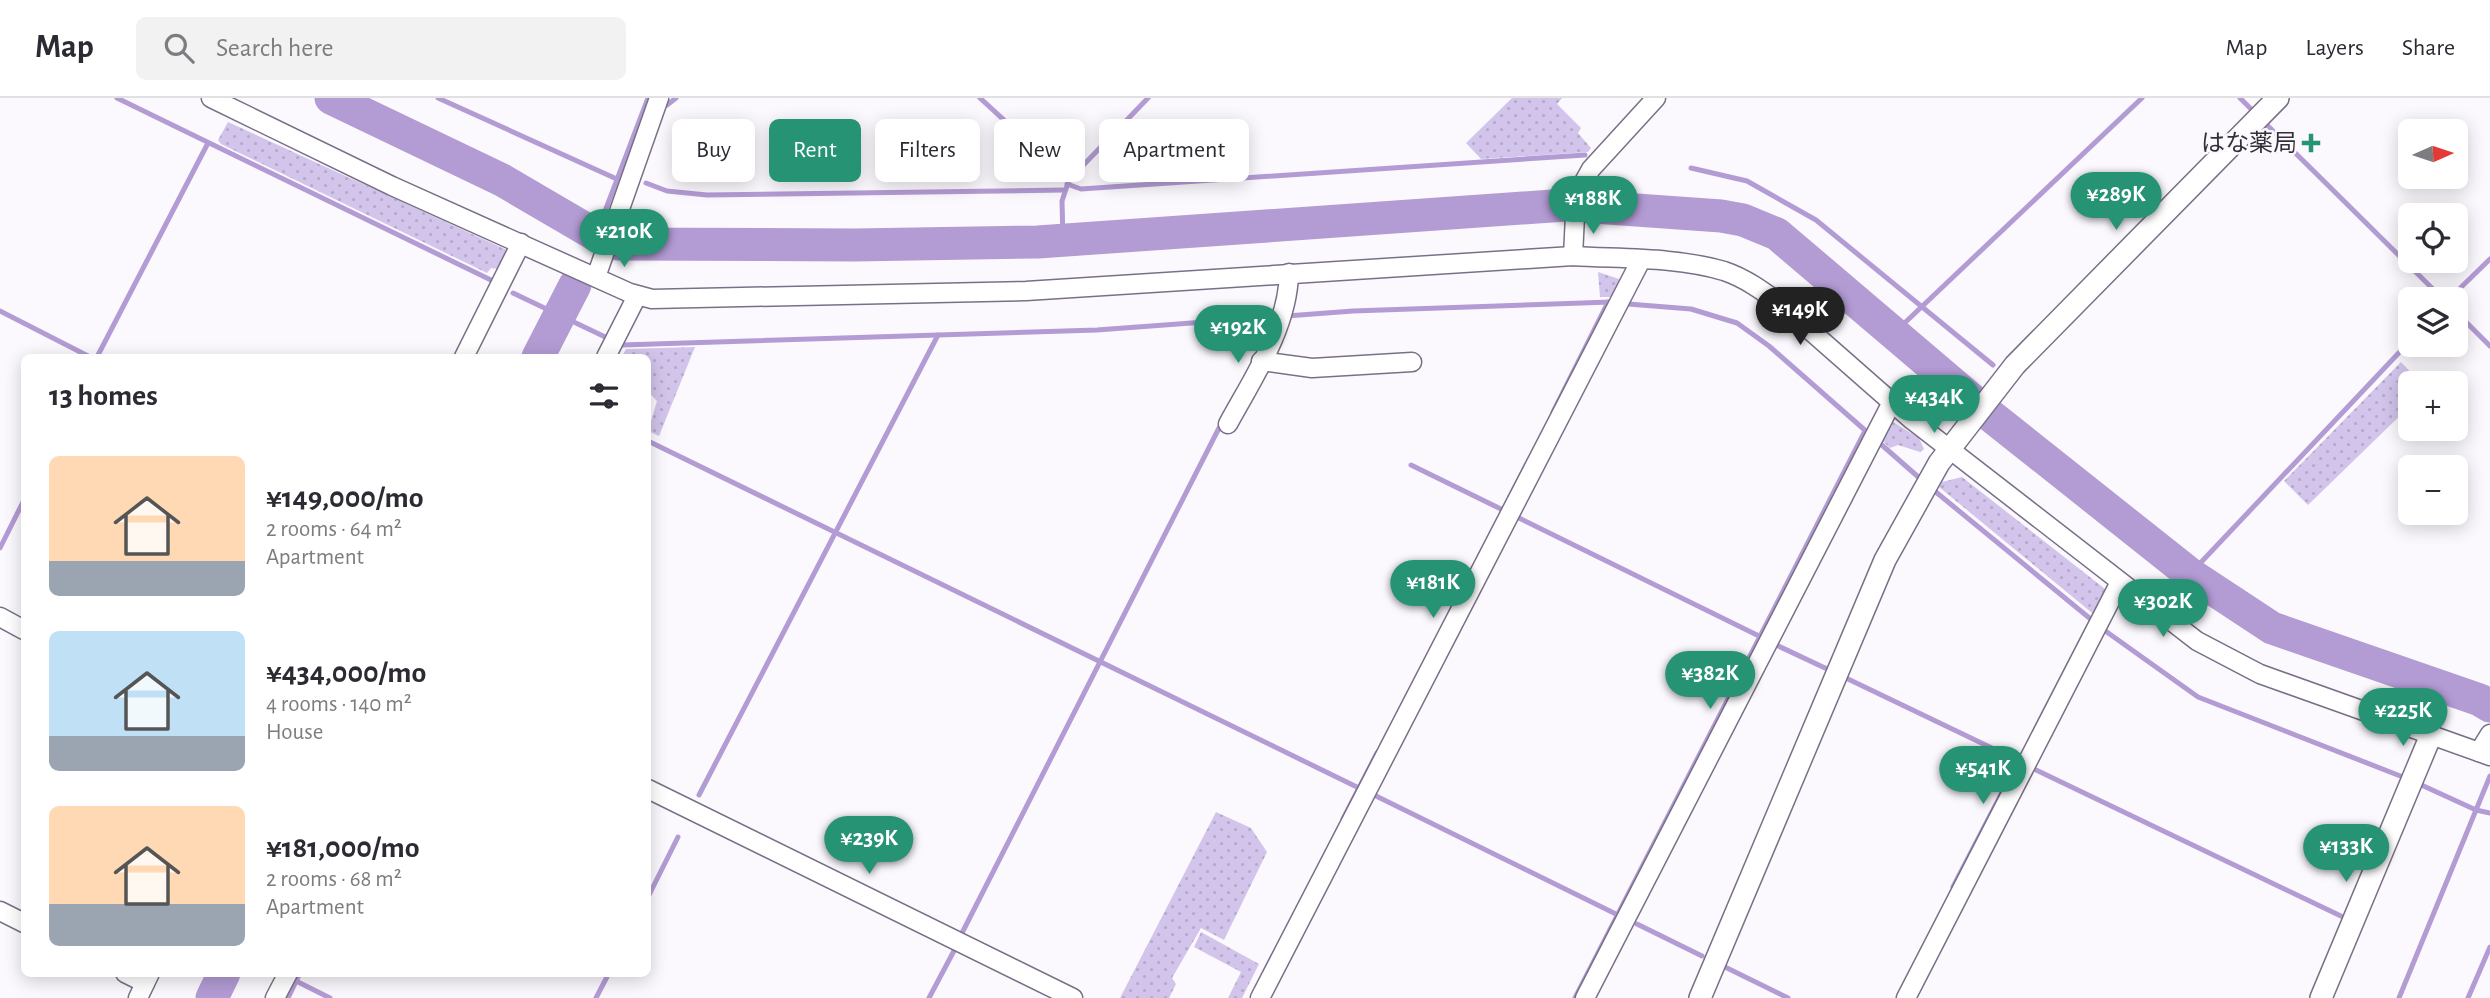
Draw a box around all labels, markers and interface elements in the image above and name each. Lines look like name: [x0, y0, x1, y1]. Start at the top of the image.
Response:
search box: [136, 17, 626, 80]
icon: search: [160, 29, 198, 67]
text: Map: [35, 31, 94, 64]
text: Search here: [216, 35, 334, 61]
text: Map: [2225, 36, 2267, 60]
text: Layers: [2305, 36, 2364, 60]
text: Share: [2402, 36, 2455, 60]
chip: Buy: [672, 119, 755, 182]
chip: Rent: [769, 119, 861, 182]
chip: Filters: [875, 119, 980, 182]
chip: New: [994, 119, 1085, 182]
chip: Apartment: [1099, 119, 1249, 182]
north arrow: [2398, 119, 2468, 189]
map controls: [2398, 119, 2468, 525]
place label: はな薬局: [2201, 130, 2297, 156]
marker: はな薬局: [2303, 135, 2319, 151]
pin: ¥289K: [2067, 172, 2165, 232]
pin: ¥188K: [1544, 176, 1642, 236]
text: ¥289K: [2087, 183, 2145, 206]
text: ¥188K: [1565, 187, 1621, 210]
button: locate: [2398, 203, 2468, 273]
pin: ¥210K: [575, 209, 673, 269]
text: ¥210K: [596, 220, 652, 243]
button: layers: [2398, 287, 2468, 357]
pin: ¥149K: [1751, 288, 1849, 347]
text: ¥149K: [1772, 298, 1828, 321]
pin: ¥192K: [1189, 306, 1287, 365]
text: ¥192K: [1210, 316, 1266, 339]
button: +: [2398, 371, 2468, 441]
pin: ¥434K: [1885, 376, 1983, 435]
icon: filters: [585, 377, 623, 415]
text: 13 homes: [49, 381, 158, 411]
text: ¥434K: [1905, 386, 1963, 409]
button: −: [2398, 455, 2468, 525]
text: ¥149,000/mo: [266, 483, 423, 513]
icon: home: [105, 484, 189, 568]
text: 2 rooms · 64 m²: [266, 518, 402, 541]
text: Apartment: [266, 546, 364, 569]
pin: ¥181K: [1384, 560, 1482, 620]
text: ¥181K: [1406, 571, 1460, 594]
pin: ¥302K: [2114, 580, 2212, 639]
text: ¥302K: [2134, 590, 2192, 613]
pin: ¥382K: [1661, 652, 1759, 711]
text: ¥434,000/mo: [266, 658, 426, 688]
icon: home: [105, 659, 189, 743]
text: ¥382K: [1681, 662, 1739, 685]
pin: ¥225K: [2354, 688, 2452, 748]
text: 4 rooms · 140 m²: [266, 693, 412, 716]
text: ¥225K: [2374, 699, 2432, 722]
text: House: [266, 721, 323, 744]
pin: ¥541K: [1934, 746, 2032, 806]
text: ¥541K: [1955, 757, 2011, 780]
pin: ¥239K: [820, 816, 918, 876]
pin: ¥133K: [2297, 824, 2395, 884]
text: ¥239K: [840, 827, 898, 850]
text: ¥181,000/mo: [266, 833, 419, 863]
icon: home: [105, 834, 189, 918]
text: ¥133K: [2319, 835, 2373, 858]
text: 2 rooms · 68 m²: [266, 868, 402, 891]
text: Apartment: [266, 896, 364, 919]

